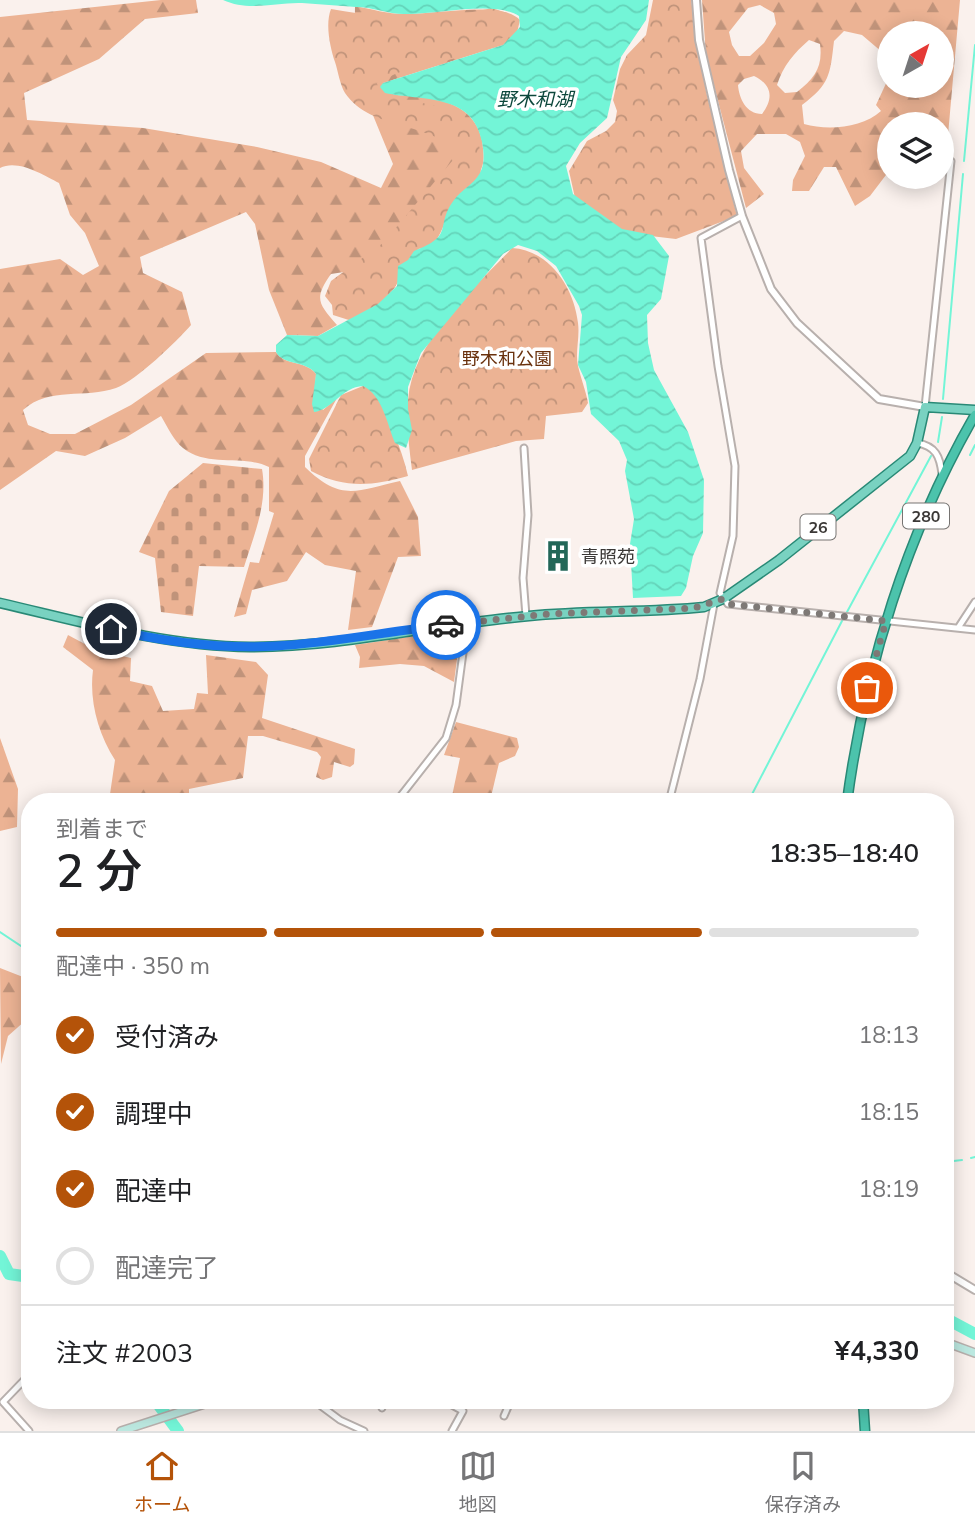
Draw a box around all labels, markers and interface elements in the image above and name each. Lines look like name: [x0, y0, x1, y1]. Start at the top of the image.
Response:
north arrow: [877, 21, 954, 98]
map controls: [877, 21, 954, 189]
water label: 野木和湖: [497, 87, 576, 111]
button: layers: [877, 112, 954, 189]
park label: 野木和公園: [462, 347, 552, 370]
road number: 280: [903, 503, 949, 528]
road number: 26: [800, 514, 836, 540]
building icon: 青照苑: [541, 539, 575, 573]
place label: 青照苑: [581, 545, 635, 568]
courier: [411, 590, 481, 660]
pin: [81, 599, 141, 659]
icon: car: [427, 606, 465, 644]
icon: home: [92, 610, 130, 648]
pin: [837, 658, 897, 718]
icon: bag: [848, 669, 886, 707]
text: 到着まで: [56, 814, 148, 843]
text: 18:35–18:40: [769, 836, 919, 869]
text: 2 分: [56, 841, 142, 899]
text: 配達中 · 350 m: [56, 951, 210, 980]
icon: check: [56, 1016, 94, 1054]
text: 受付済み: [115, 1020, 219, 1053]
text: 18:13: [859, 1020, 919, 1049]
icon: check: [56, 1093, 94, 1131]
text: 調理中: [115, 1097, 193, 1130]
text: 18:15: [859, 1097, 919, 1126]
icon: check: [56, 1170, 94, 1208]
text: 配達中: [115, 1174, 193, 1207]
text: 18:19: [859, 1174, 919, 1203]
text: 配達完了: [115, 1251, 219, 1284]
text: ¥4,330: [835, 1334, 919, 1367]
text: 注文 #2003: [56, 1336, 193, 1369]
tab: ホーム: [134, 1447, 191, 1516]
tab: 地図: [459, 1447, 497, 1516]
tab: 保存済み: [765, 1447, 841, 1516]

